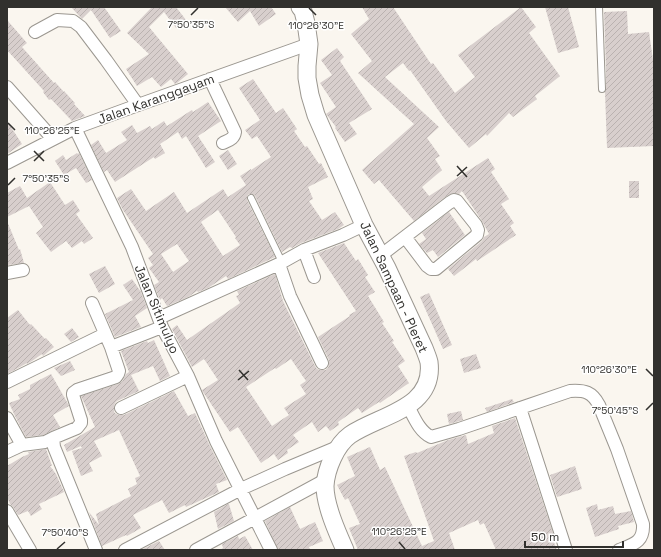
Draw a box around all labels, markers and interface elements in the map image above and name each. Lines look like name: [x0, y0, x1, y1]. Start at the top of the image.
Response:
text: 7°50'35"S: [168, 18, 214, 31]
text: 110°26'30"E: [288, 19, 344, 32]
street label: Jalan Karanggayam: [95, 70, 217, 128]
text: 110°26'25"E: [24, 124, 80, 137]
text: 7°50'35"S: [23, 172, 69, 185]
street label: Jalan Sampaan - Pleret: [356, 218, 432, 356]
street label: Jalan Sitimulyo: [131, 262, 183, 356]
text: 110°26'30"E: [581, 363, 637, 376]
text: 7°50'45"S: [592, 404, 638, 417]
scale bar: [525, 523, 623, 549]
text: 110°26'25"E: [371, 525, 427, 538]
text: 7°50'40"S: [42, 526, 88, 539]
text: 50 m: [531, 529, 559, 545]

